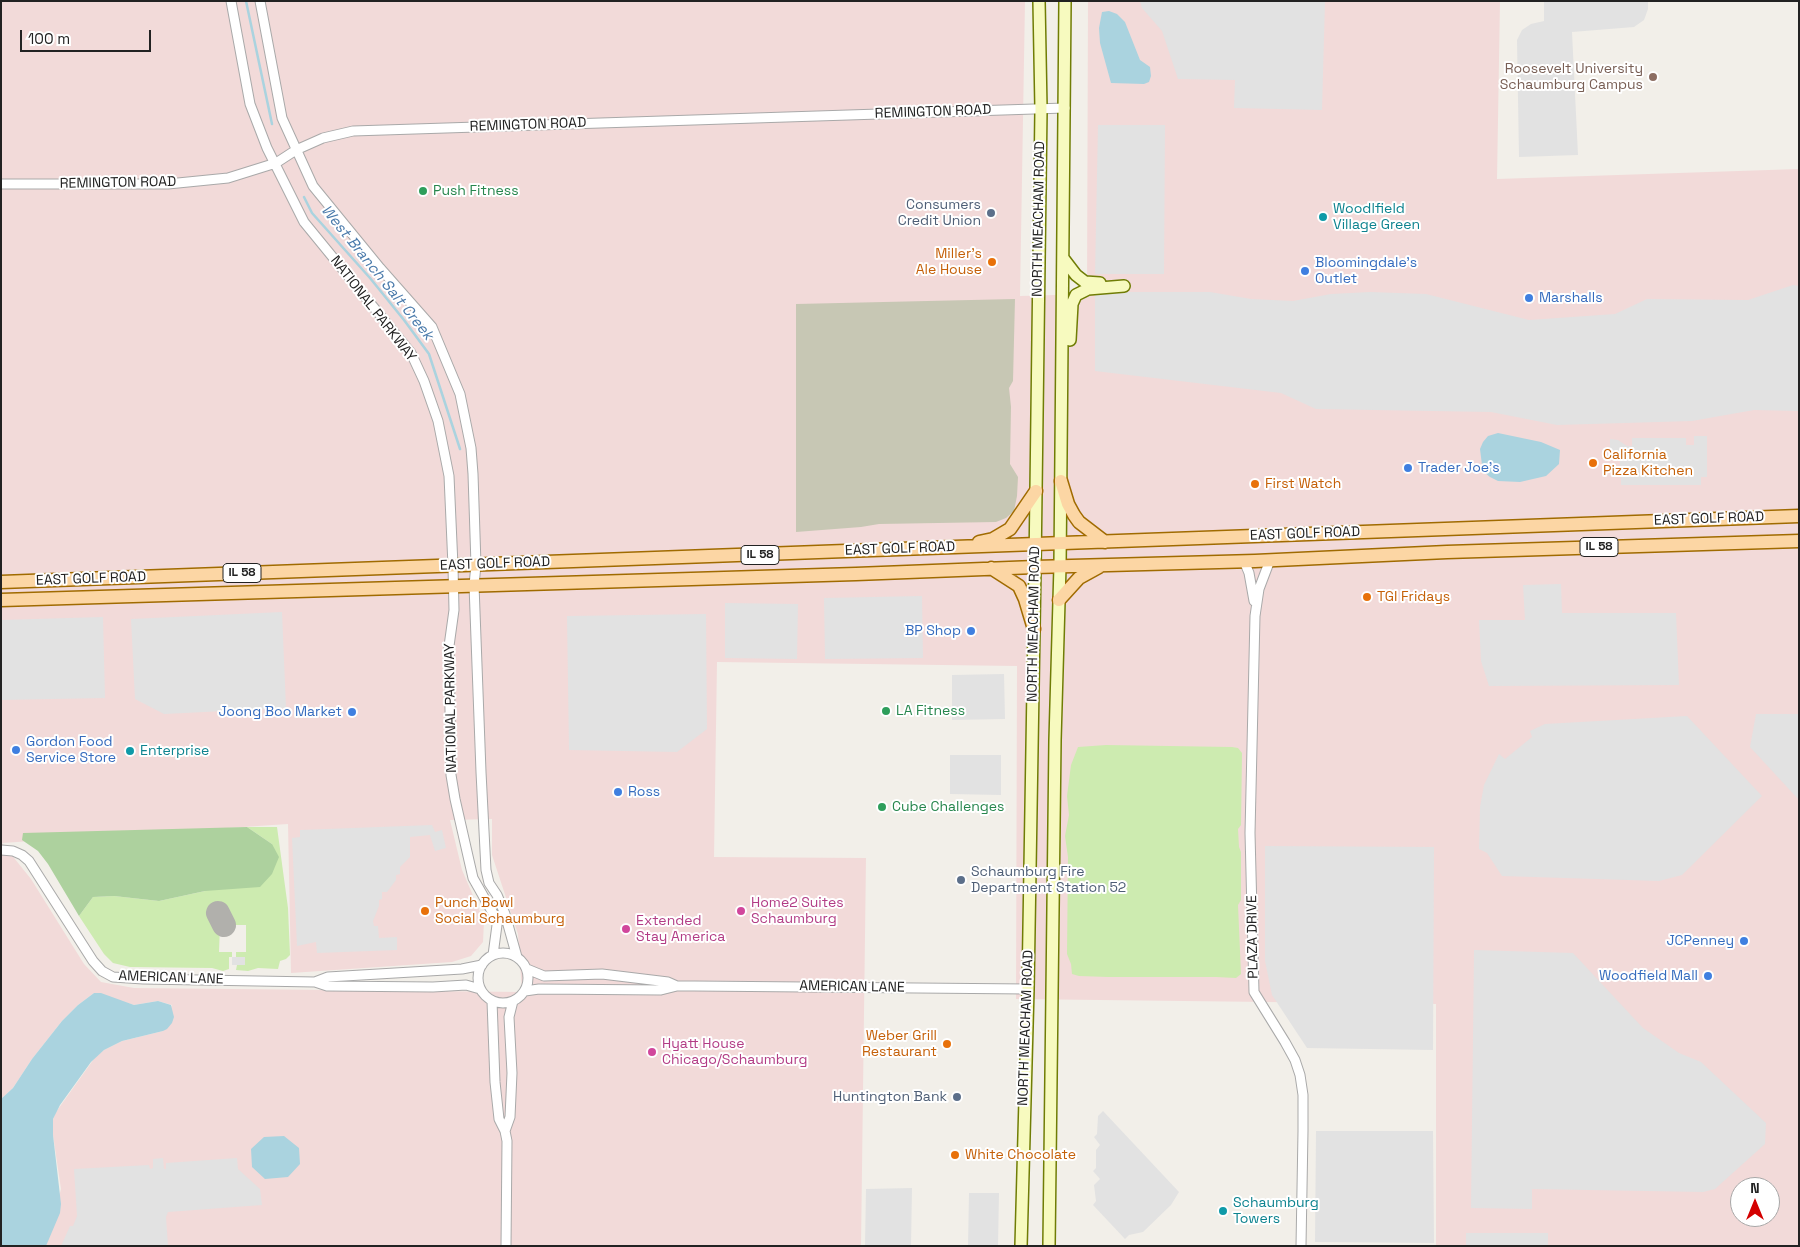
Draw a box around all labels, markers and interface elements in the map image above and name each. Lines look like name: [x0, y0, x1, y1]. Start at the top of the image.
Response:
scale bar: [22, 20, 154, 52]
text: 100 m: [28, 29, 70, 48]
place label: Roosevelt University Schaumburg Campus: [1500, 61, 1643, 94]
marker: Roosevelt University Schaumburg Campus: [1647, 71, 1659, 83]
street label: REMINGTON ROAD: [874, 102, 992, 122]
street label: REMINGTON ROAD: [469, 115, 587, 135]
street label: NORTH MEACHAM ROAD: [1029, 141, 1049, 297]
street label: REMINGTON ROAD: [60, 174, 176, 192]
place label: Push Fitness: [433, 183, 519, 199]
marker: Push Fitness: [417, 185, 429, 197]
place label: Consumers Credit Union: [898, 197, 981, 230]
place label: Woodlfield Village Green: [1333, 201, 1420, 233]
water label: West Branch Salt Creek: [317, 202, 437, 344]
marker: Consumers Credit Union: [985, 207, 997, 219]
marker: Woodlfield Village Green: [1317, 211, 1329, 223]
place label: Miller's Ale House: [916, 246, 982, 278]
street label: NATIONAL PARKWAY: [327, 253, 419, 365]
place label: Bloomingdale's Outlet: [1315, 255, 1417, 288]
marker: Miller's Ale House: [986, 256, 998, 268]
marker: Bloomingdale's Outlet: [1299, 265, 1311, 277]
place label: Marshalls: [1539, 290, 1603, 306]
marker: Marshalls: [1523, 292, 1535, 304]
place label: California Pizza Kitchen: [1603, 447, 1693, 480]
marker: California Pizza Kitchen: [1587, 457, 1599, 469]
place label: Trader Joe's: [1418, 460, 1500, 476]
marker: Trader Joe's: [1402, 462, 1414, 474]
place label: First Watch: [1265, 476, 1341, 492]
marker: First Watch: [1249, 478, 1261, 490]
street label: EAST GOLF ROAD: [1654, 509, 1764, 529]
street label: EAST GOLF ROAD: [1250, 524, 1360, 544]
road number: IL 58: [1580, 538, 1618, 556]
street label: EAST GOLF ROAD: [845, 539, 955, 559]
road number: IL 58: [741, 546, 779, 564]
street label: NORTH MEACHAM ROAD: [1024, 546, 1044, 702]
street label: EAST GOLF ROAD: [440, 554, 550, 574]
road number: IL 58: [223, 564, 261, 582]
street label: EAST GOLF ROAD: [36, 569, 146, 589]
place label: TGI Fridays: [1377, 589, 1450, 605]
marker: TGI Fridays: [1361, 591, 1373, 603]
place label: BP Shop: [905, 623, 961, 639]
marker: BP Shop: [965, 625, 977, 637]
street label: NATIONAL PARKWAY: [441, 643, 461, 773]
place label: LA Fitness: [896, 703, 965, 719]
place label: Joong Boo Market: [218, 704, 342, 720]
marker: LA Fitness: [880, 705, 892, 717]
marker: Joong Boo Market: [346, 706, 358, 718]
place label: Gordon Food Service Store: [26, 734, 116, 766]
place label: Enterprise: [140, 743, 209, 759]
marker: Gordon Food Service Store: [10, 744, 22, 756]
marker: Enterprise: [124, 745, 136, 757]
place label: Ross: [628, 784, 660, 800]
marker: Ross: [612, 786, 624, 798]
place label: Cube Challenges: [892, 799, 1004, 815]
marker: Cube Challenges: [876, 801, 888, 813]
place label: Schaumburg Fire Department Station 52: [971, 864, 1126, 896]
marker: Schaumburg Fire Department Station 52: [955, 874, 967, 886]
place label: Punch Bowl Social Schaumburg: [435, 895, 565, 928]
place label: Home2 Suites Schaumburg: [751, 895, 844, 928]
street label: PLAZA DRIVE: [1244, 895, 1262, 979]
marker: Punch Bowl Social Schaumburg: [419, 905, 431, 917]
marker: Home2 Suites Schaumburg: [735, 905, 747, 917]
place label: Extended Stay America: [636, 913, 725, 946]
marker: Extended Stay America: [620, 923, 632, 935]
place label: JCPenney: [1666, 933, 1734, 949]
marker: JCPenney: [1738, 935, 1750, 947]
street label: NORTH MEACHAM ROAD: [1015, 950, 1037, 1106]
street label: AMERICAN LANE: [118, 968, 224, 988]
place label: Woodfield Mall: [1599, 968, 1698, 984]
marker: Woodfield Mall: [1702, 970, 1714, 982]
street label: AMERICAN LANE: [799, 978, 905, 996]
place label: Weber Grill Restaurant: [862, 1028, 937, 1060]
place label: Hyatt House Chicago/Schaumburg: [662, 1036, 807, 1068]
marker: Weber Grill Restaurant: [941, 1038, 953, 1050]
marker: Hyatt House Chicago/Schaumburg: [646, 1046, 658, 1058]
place label: Huntington Bank: [833, 1089, 947, 1105]
marker: Huntington Bank: [951, 1091, 963, 1103]
place label: White Chocolate: [965, 1147, 1076, 1163]
marker: White Chocolate: [949, 1149, 961, 1161]
north arrow: [1730, 1177, 1780, 1227]
text: N: [1750, 1179, 1760, 1197]
place label: Schaumburg Towers: [1233, 1195, 1319, 1228]
marker: Schaumburg Towers: [1217, 1205, 1229, 1217]

